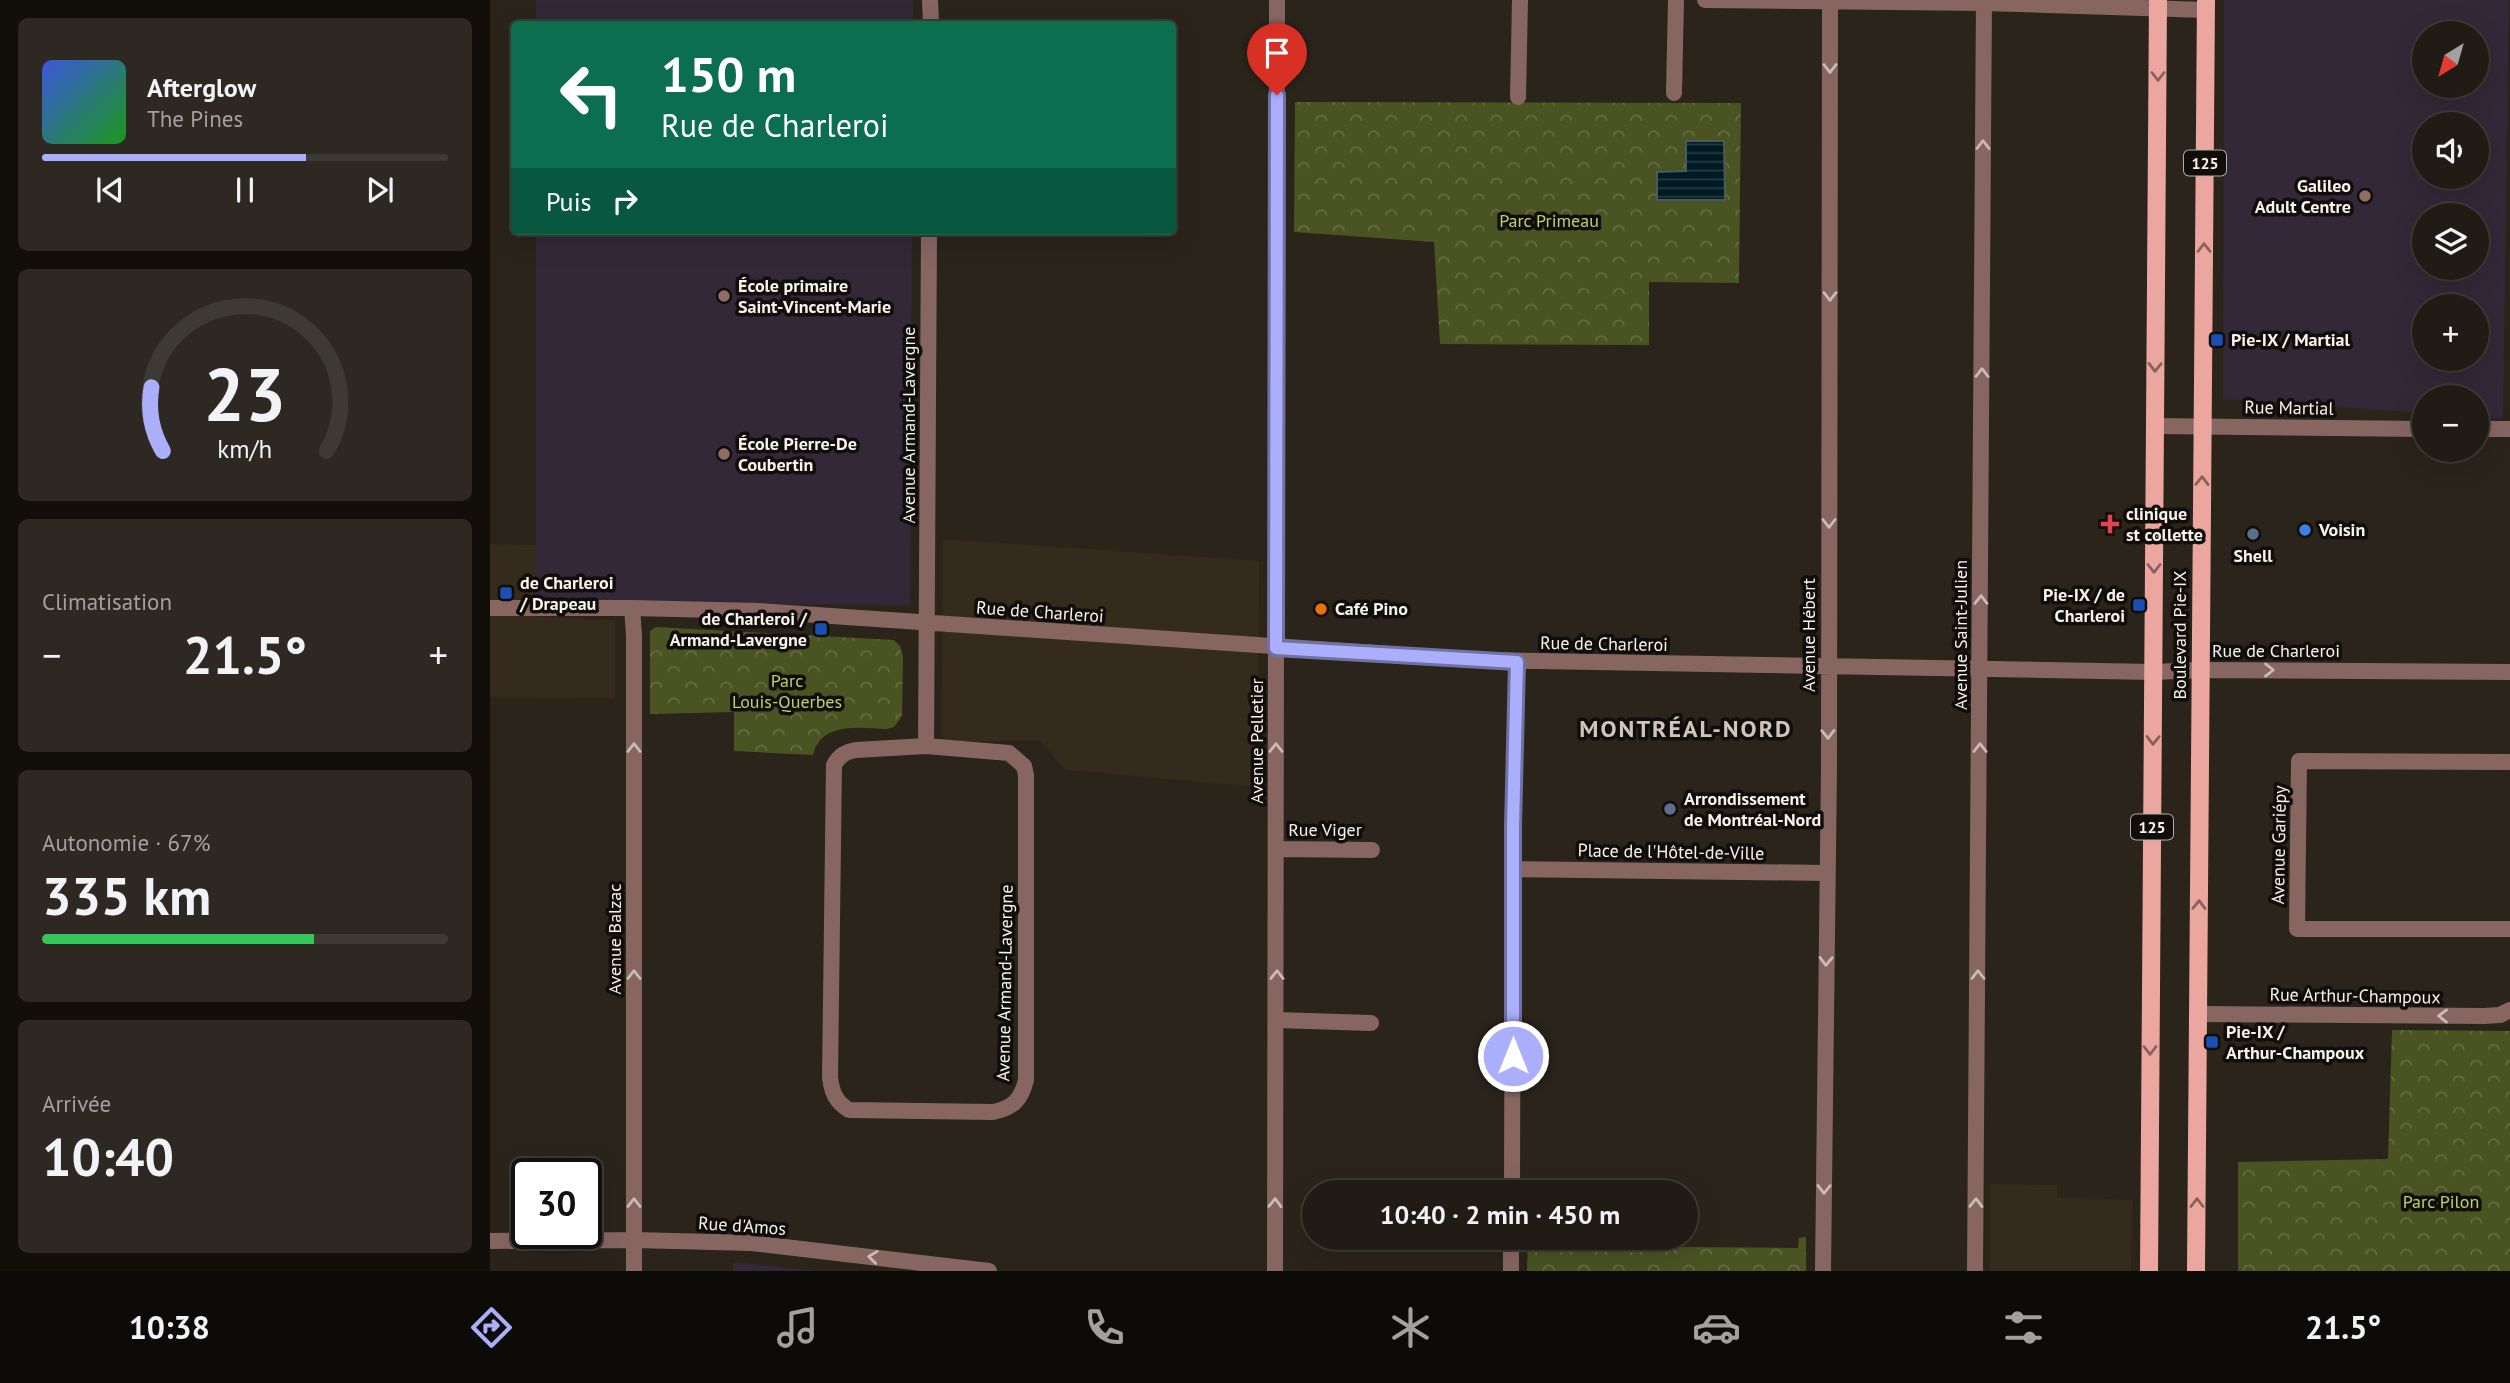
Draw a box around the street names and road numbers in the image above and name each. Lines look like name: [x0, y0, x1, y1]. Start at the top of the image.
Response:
road number: 125: [2184, 150, 2226, 176]
street label: Avenue Armand-Lavergne: [897, 327, 920, 523]
street label: Rue Martial: [2244, 395, 2335, 420]
street label: Avenue Saint-Julien: [1949, 560, 1972, 710]
street label: Boulevard Pie-IX: [2168, 571, 2191, 699]
street label: Avenue Hébert: [1797, 578, 1820, 692]
street label: Rue de Charleroi: [975, 596, 1105, 627]
street label: Rue de Charleroi: [1540, 631, 1668, 656]
street label: Rue de Charleroi: [2212, 639, 2340, 662]
street label: Avenue Pelletier: [1245, 678, 1268, 804]
street label: Avenue Gariépy: [2266, 785, 2291, 905]
road number: 125: [2131, 814, 2173, 840]
street label: Rue Viger: [1288, 818, 1362, 841]
street label: Place de l'Hôtel-de-Ville: [1577, 838, 1765, 865]
street label: Avenue Balzac: [603, 884, 626, 994]
street label: Avenue Armand-Lavergne: [991, 884, 1018, 1082]
street label: Rue Arthur-Champoux: [2269, 983, 2441, 1008]
street label: Rue d'Amos: [697, 1211, 787, 1240]

